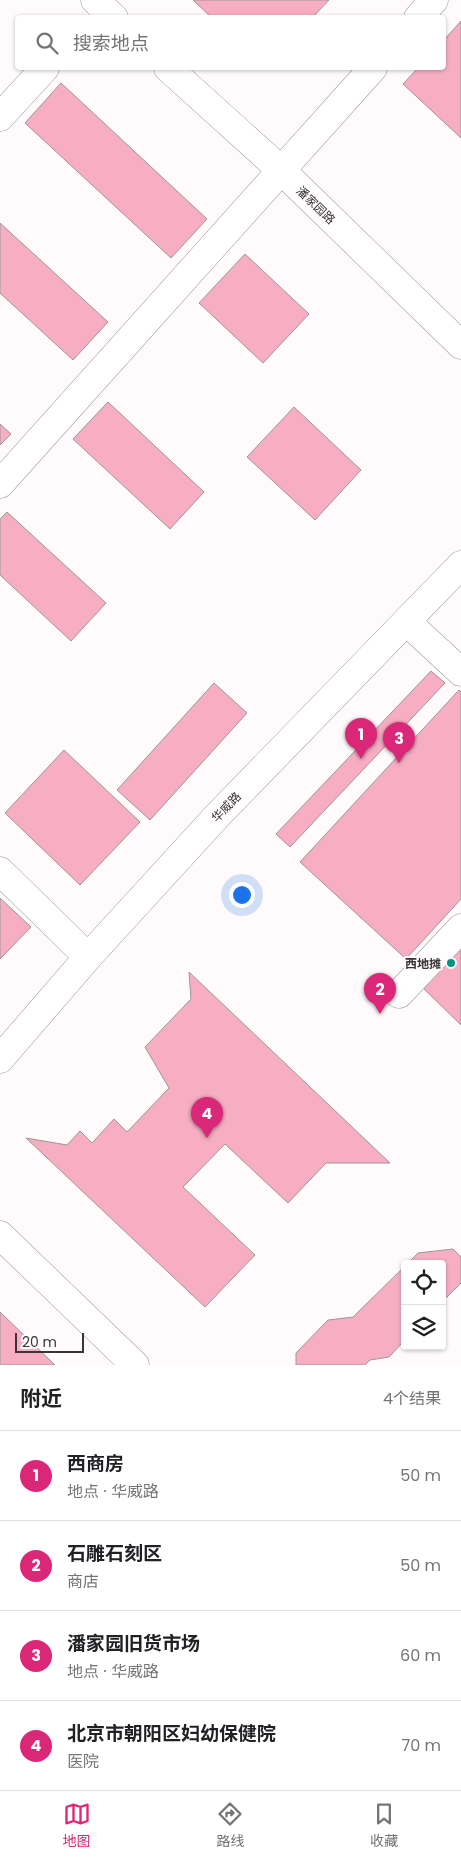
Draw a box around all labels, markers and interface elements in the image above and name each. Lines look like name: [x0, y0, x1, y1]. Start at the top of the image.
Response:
search box: [15, 15, 446, 70]
icon: search: [33, 29, 61, 57]
text: 搜索地点: [73, 30, 149, 57]
street label: 潘家园路: [293, 182, 339, 228]
pin: 1: [345, 718, 377, 759]
pin: 3: [383, 722, 415, 763]
street label: 华威路: [207, 788, 245, 826]
your location: [229, 882, 255, 908]
place label: 西地摊: [405, 955, 441, 972]
marker: 西地摊: [445, 957, 457, 969]
pin: 2: [364, 973, 396, 1014]
pin: 4: [191, 1097, 223, 1138]
map controls: [401, 1260, 446, 1350]
button: locate: [401, 1260, 446, 1305]
button: layers: [401, 1305, 446, 1350]
scale bar: [15, 1330, 84, 1353]
text: 20 m: [22, 1332, 57, 1352]
text: 附近: [20, 1384, 62, 1413]
text: 4个结果: [383, 1387, 441, 1410]
text: 西商房: [67, 1450, 124, 1477]
text: 1: [33, 1464, 39, 1487]
text: 50 m: [400, 1464, 441, 1487]
text: 地点 · 华威路: [67, 1480, 159, 1503]
text: 石雕石刻区: [67, 1540, 162, 1567]
text: 2: [31, 1554, 41, 1577]
text: 50 m: [400, 1554, 441, 1577]
text: 商店: [67, 1570, 99, 1593]
text: 潘家园旧货市场: [67, 1630, 200, 1657]
text: 3: [31, 1644, 41, 1667]
text: 60 m: [400, 1644, 441, 1667]
text: 地点 · 华威路: [67, 1660, 159, 1683]
text: 北京市朝阳区妇幼保健院: [67, 1720, 276, 1747]
text: 4: [31, 1734, 41, 1757]
text: 70 m: [401, 1734, 441, 1757]
text: 医院: [67, 1750, 99, 1773]
tab: 地图: [63, 1800, 91, 1852]
tab: 路线: [216, 1800, 244, 1852]
tab: 收藏: [370, 1800, 398, 1852]

